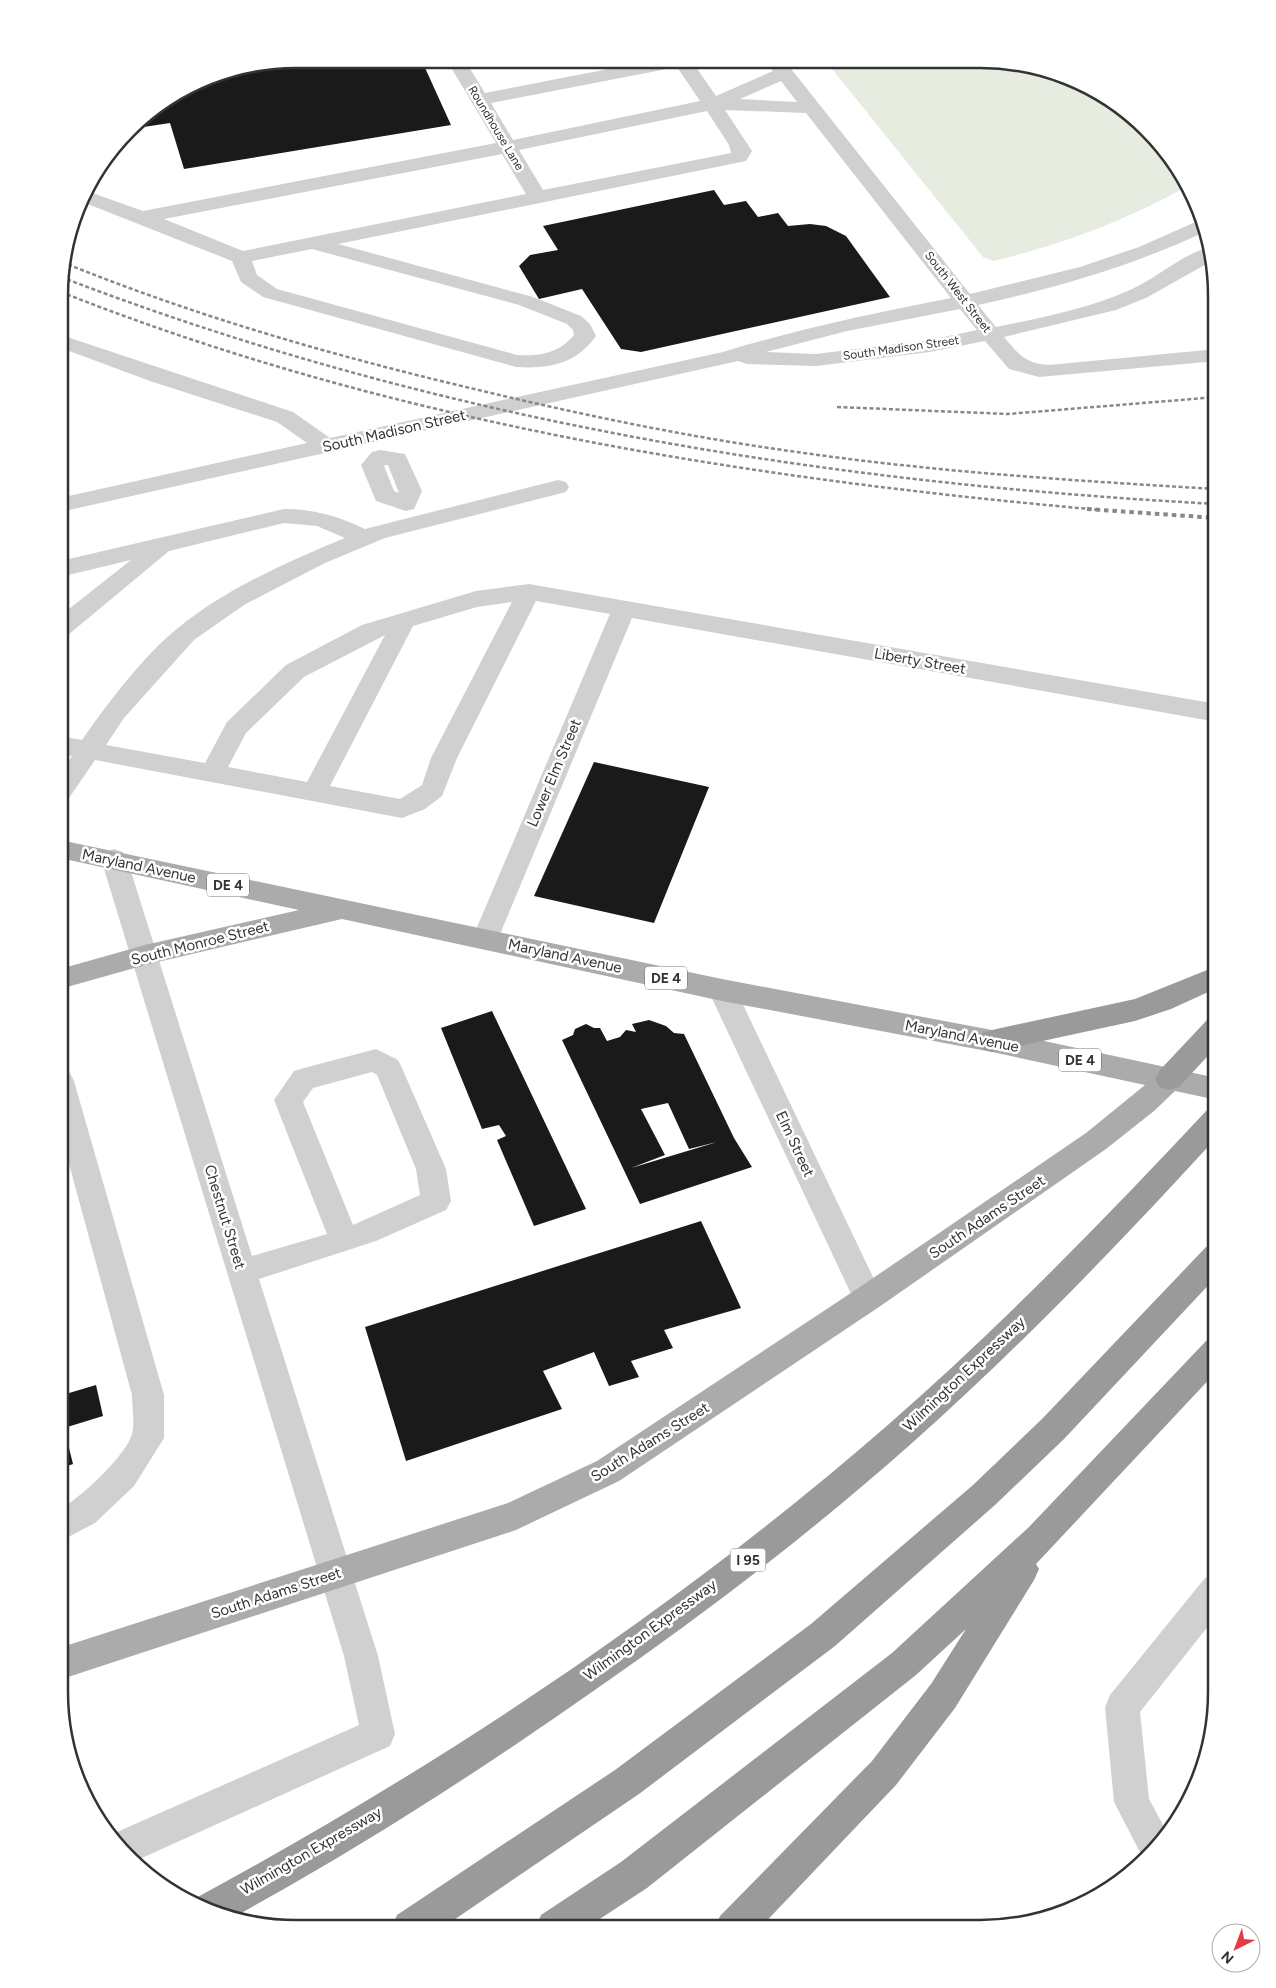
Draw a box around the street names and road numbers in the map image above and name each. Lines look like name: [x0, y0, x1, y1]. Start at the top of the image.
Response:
street label: Roundhouse Lane: [465, 83, 527, 173]
street label: South West Street: [922, 248, 994, 336]
street label: South Madison Street: [842, 333, 960, 363]
street label: South Madison Street: [321, 406, 468, 456]
street label: Liberty Street: [873, 644, 967, 678]
street label: Lower Elm Street: [523, 716, 585, 830]
street label: Maryland Avenue: [80, 845, 198, 887]
road number: DE 4: [207, 874, 249, 896]
street label: South Monroe Street: [129, 917, 271, 969]
street label: Maryland Avenue: [506, 935, 624, 977]
road number: DE 4: [645, 966, 687, 990]
street label: Maryland Avenue: [903, 1016, 1021, 1056]
road number: DE 4: [1059, 1048, 1101, 1072]
street label: Elm Street: [772, 1108, 818, 1180]
street label: Chestnut Street: [201, 1163, 250, 1272]
street label: South Adams Street: [926, 1171, 1049, 1262]
street label: Wilmington Expressway: [899, 1313, 1029, 1435]
street label: South Adams Street: [588, 1398, 713, 1486]
road number: I 95: [730, 1548, 766, 1572]
street label: South Adams Street: [209, 1563, 344, 1623]
street label: Wilmington Expressway: [580, 1576, 720, 1684]
street label: Wilmington Expressway: [237, 1803, 385, 1899]

